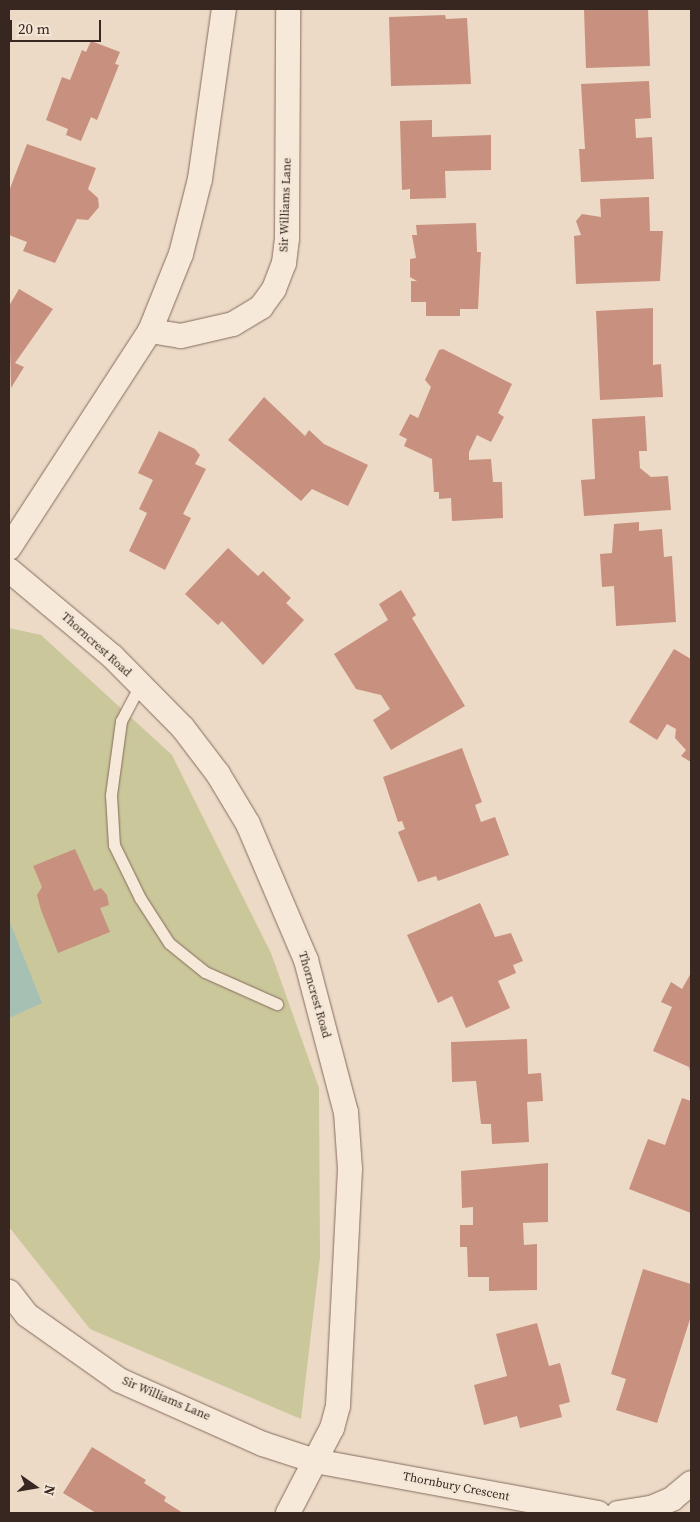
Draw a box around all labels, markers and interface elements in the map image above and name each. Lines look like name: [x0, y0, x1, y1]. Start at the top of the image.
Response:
scale bar: [12, 10, 104, 42]
text: 20 m: [18, 18, 50, 39]
street label: Sir Williams Lane: [277, 157, 295, 253]
street label: Thorncrest Road: [58, 610, 134, 680]
street label: Thorncrest Road: [295, 950, 333, 1040]
street label: Sir Williams Lane: [120, 1374, 212, 1424]
north arrow: [10, 1462, 60, 1512]
street label: Thornbury Crescent: [401, 1470, 511, 1504]
text: N: [39, 1483, 61, 1498]

